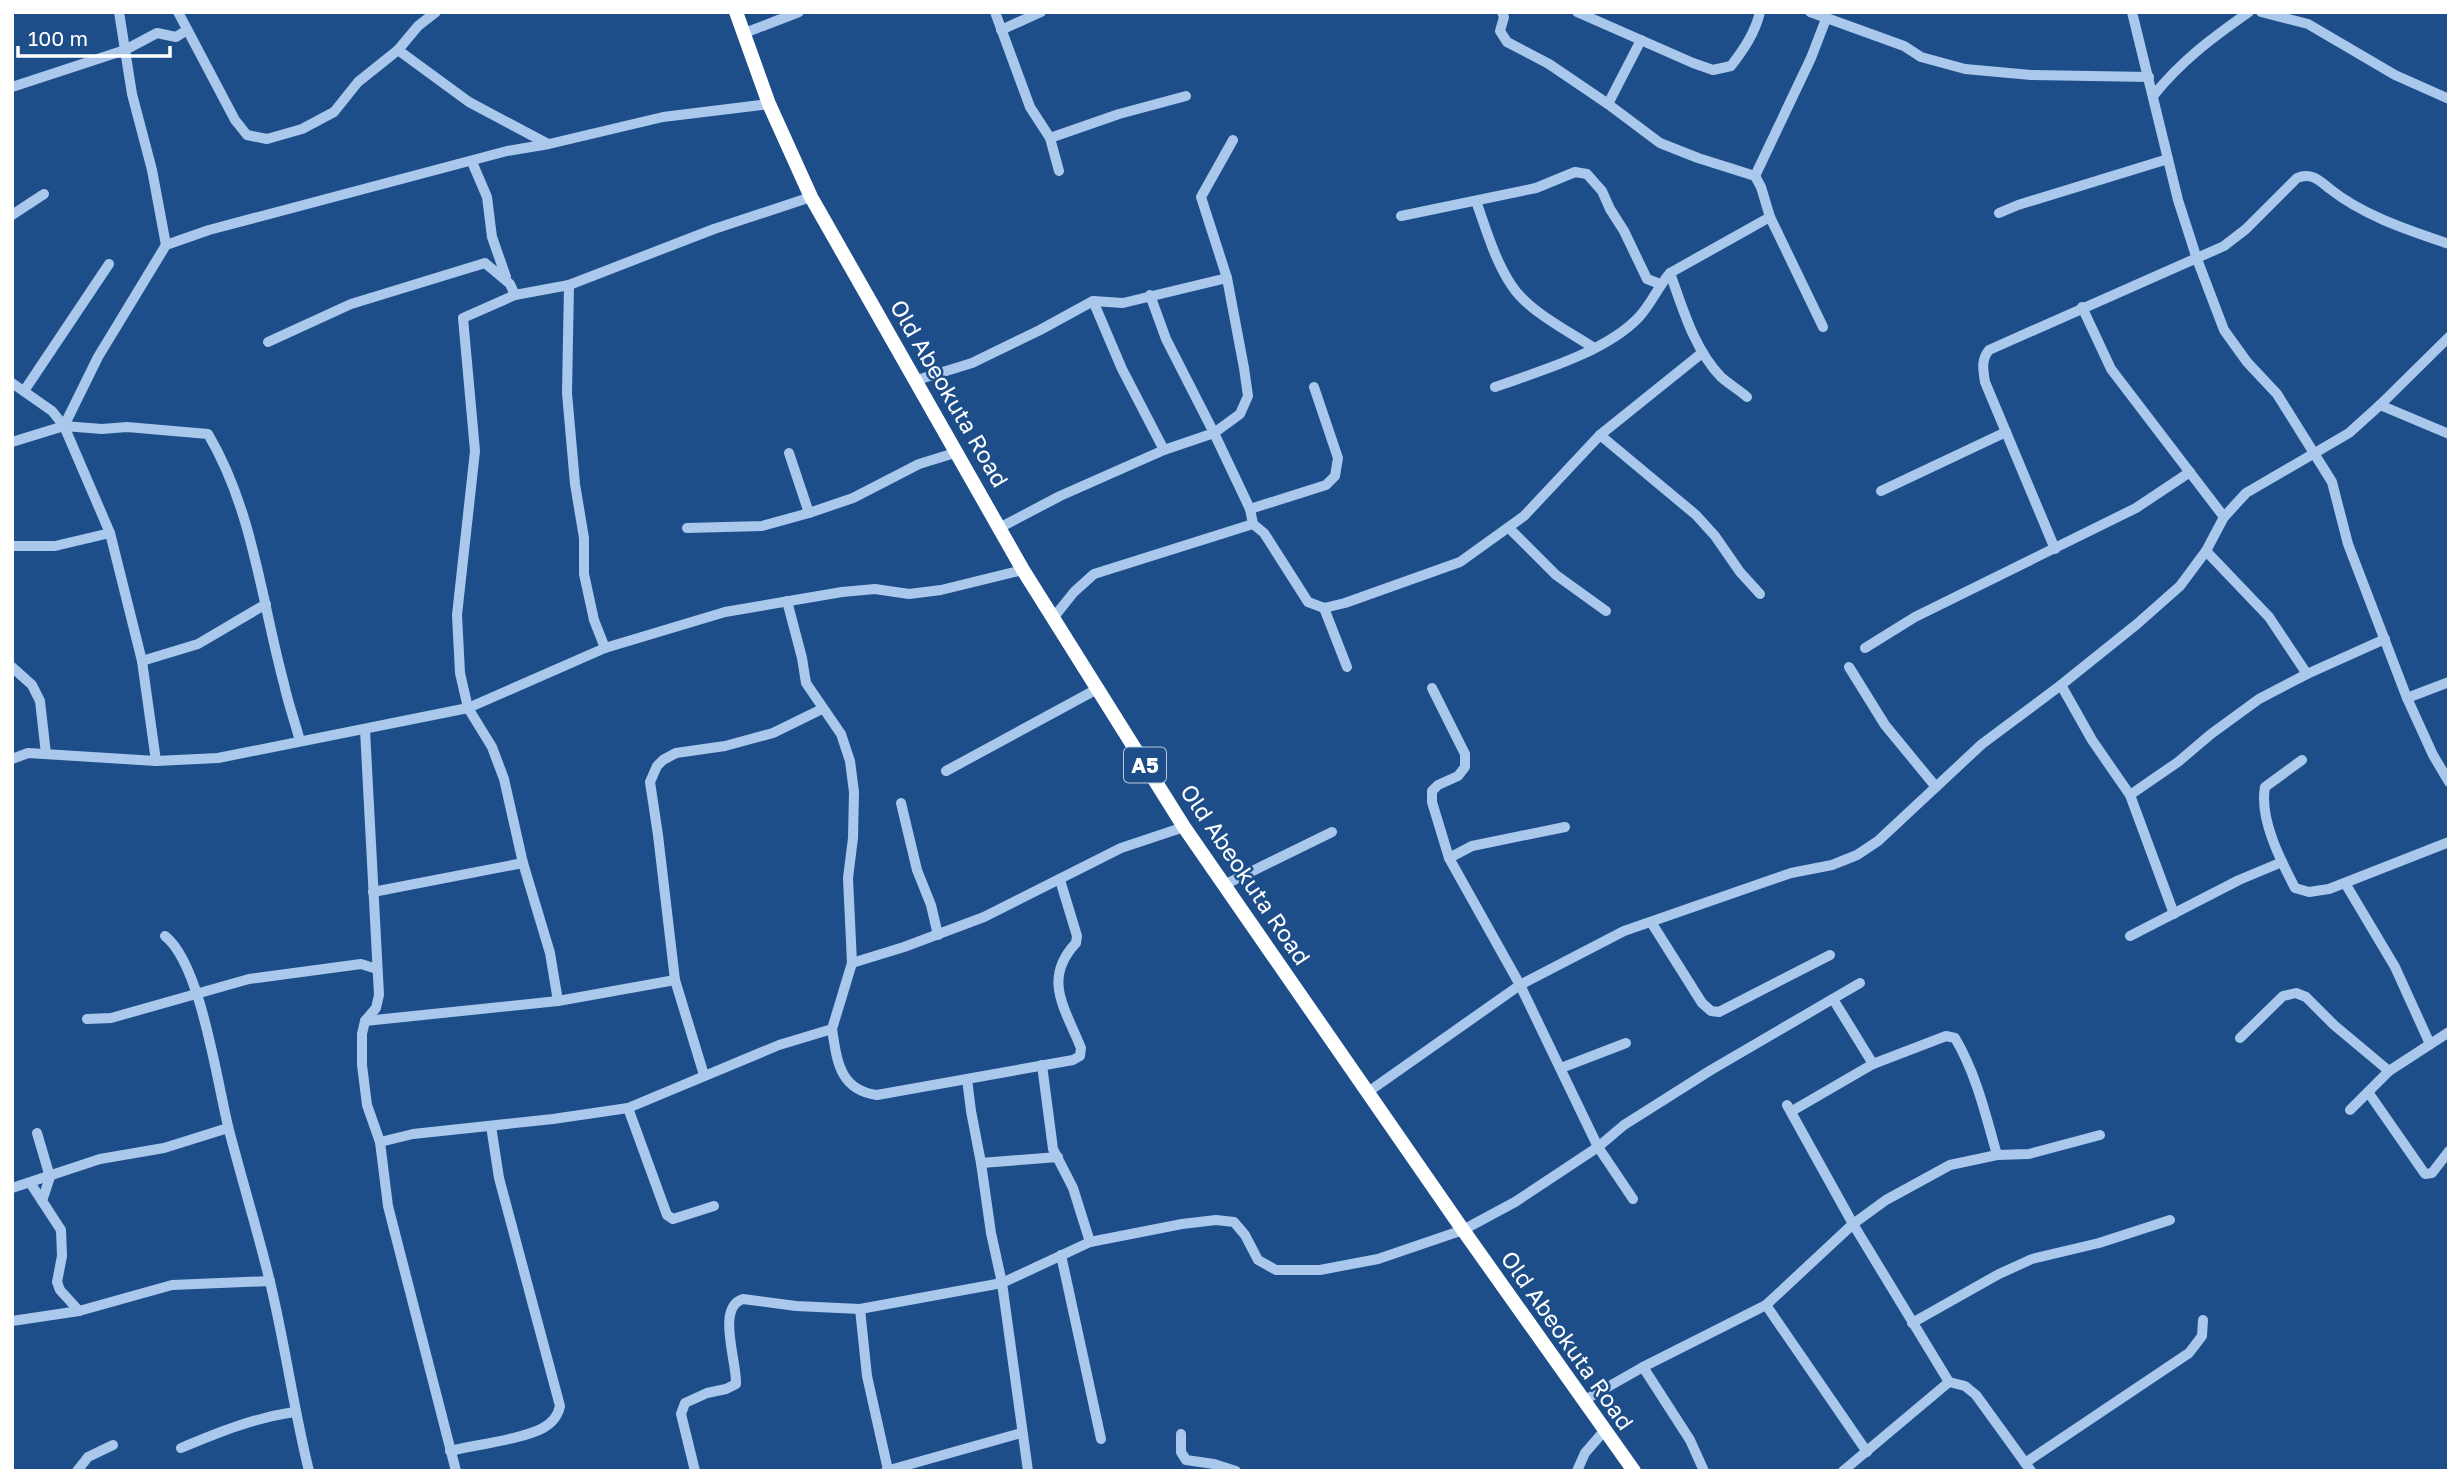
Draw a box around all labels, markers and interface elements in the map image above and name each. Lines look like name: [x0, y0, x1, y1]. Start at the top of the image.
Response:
scale bar: [18, 14, 170, 58]
text: 100 m: [28, 25, 88, 51]
street label: Old Abeokuta Road: [885, 294, 1015, 492]
road number: A5: [1124, 748, 1166, 782]
street label: Old Abeokuta Road: [1175, 778, 1317, 970]
street label: Old Abeokuta Road: [1496, 1245, 1640, 1435]

